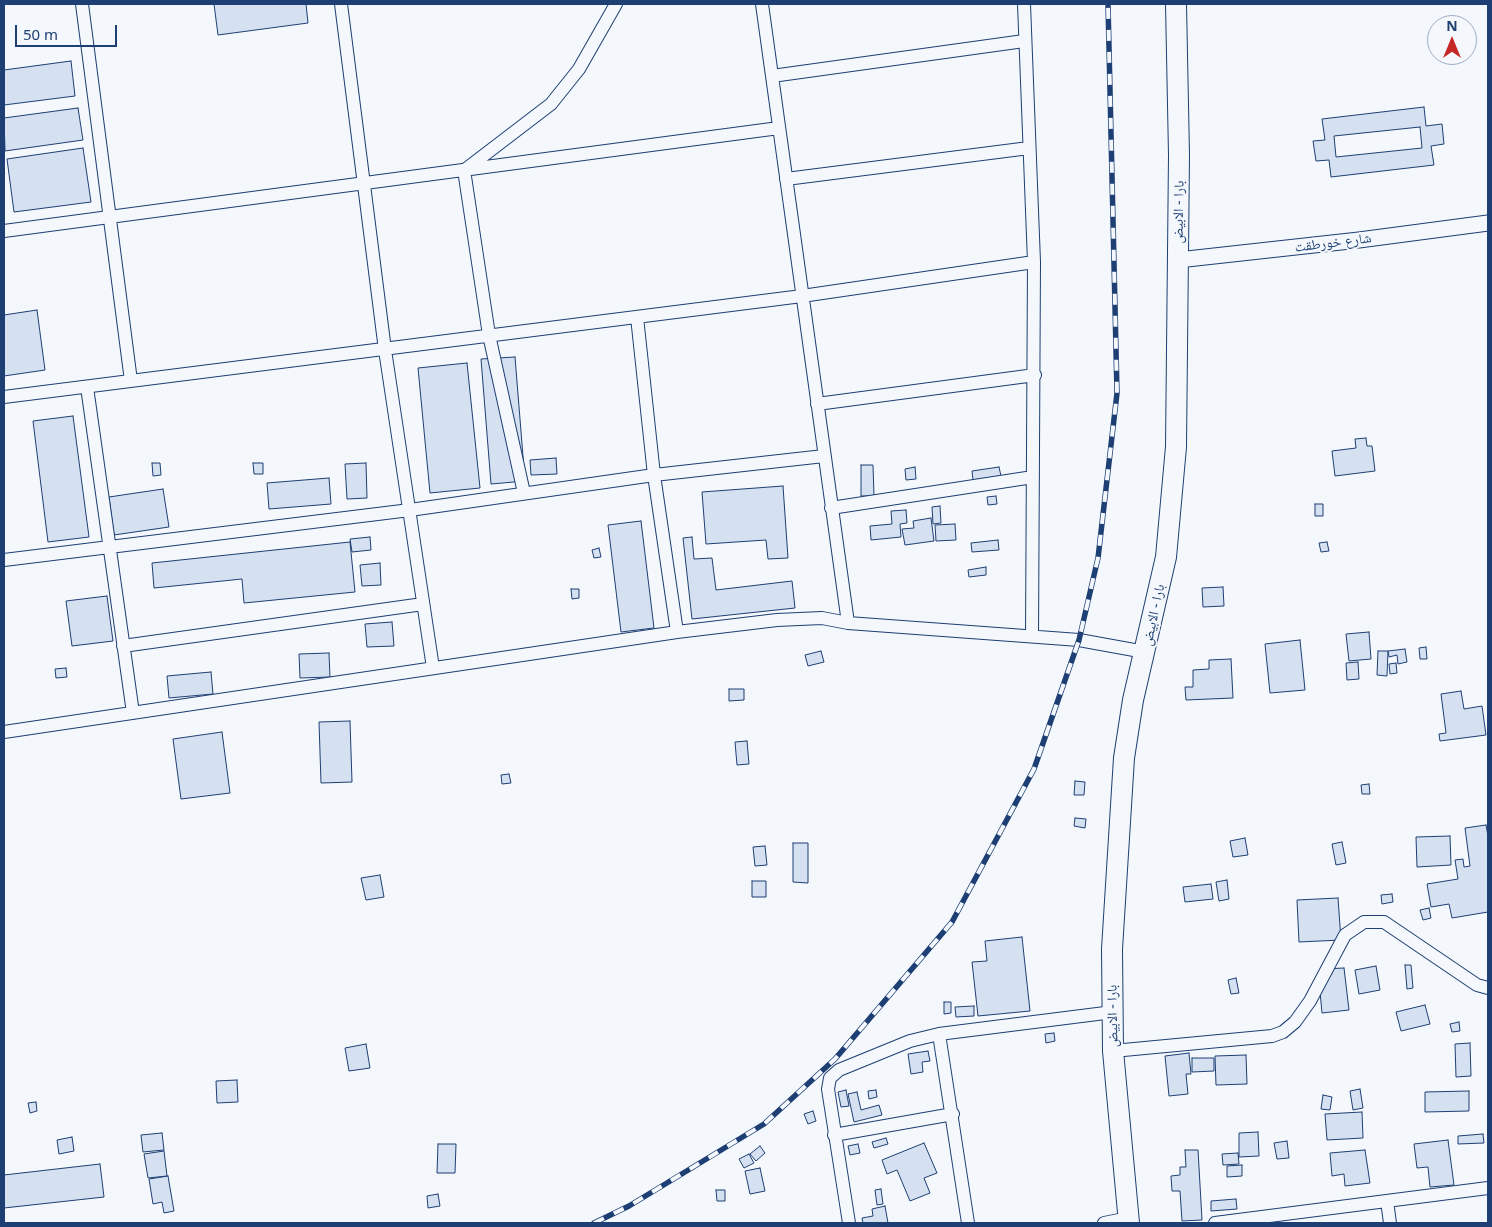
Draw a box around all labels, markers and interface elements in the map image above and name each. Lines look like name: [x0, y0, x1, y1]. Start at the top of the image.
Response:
scale bar: [18, 15, 120, 47]
north arrow: [1427, 15, 1477, 65]
text: N: [1446, 16, 1458, 35]
text: 50 m: [23, 24, 58, 44]
street label: بارا - الابيض: [1170, 180, 1188, 244]
street label: شارع خورطقت: [1294, 230, 1372, 256]
street label: بارا - الابيض: [1139, 583, 1169, 647]
street label: بارا - الابيض: [1104, 984, 1122, 1048]

